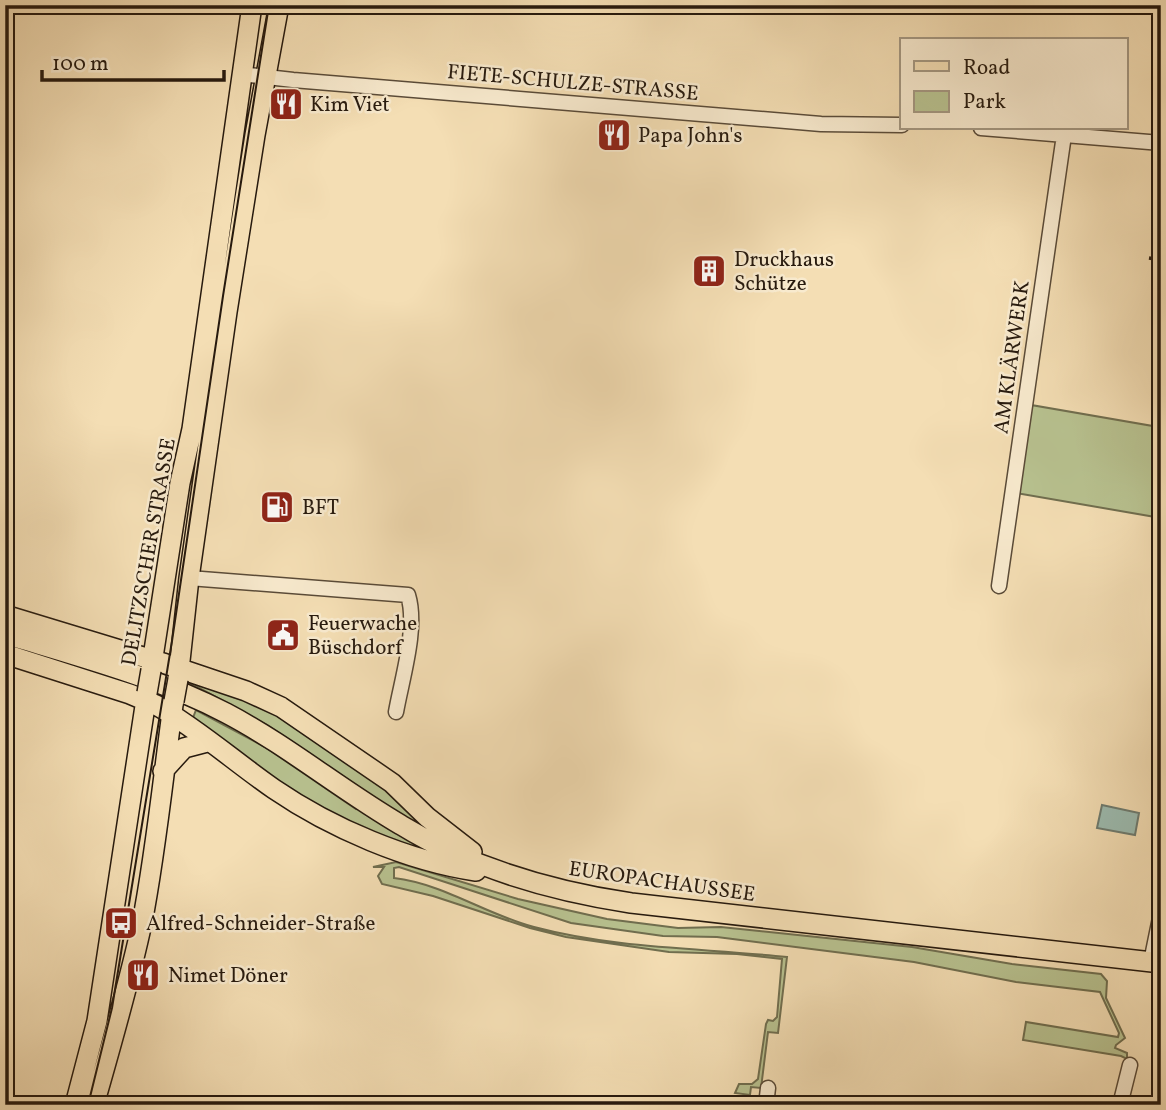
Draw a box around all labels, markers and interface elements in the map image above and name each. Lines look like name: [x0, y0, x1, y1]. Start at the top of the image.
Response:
scale bar: [42, 38, 224, 82]
legend: [900, 38, 1128, 130]
text: 100 m: [52, 50, 109, 79]
text: Road: [963, 54, 1010, 83]
street label: FIETE-SCHULZE-STRASSE: [446, 58, 700, 109]
restaurant icon: Kim Viet: [267, 85, 305, 123]
text: Park: [963, 88, 1006, 117]
place label: Kim Viet: [310, 91, 390, 120]
restaurant icon: Papa John's: [595, 116, 633, 154]
place label: Papa John's: [638, 122, 742, 151]
place label: Druckhaus Schütze: [734, 246, 834, 299]
building icon: Druckhaus Schütze: [690, 252, 728, 290]
street label: AM KLÄRWERK: [987, 279, 1038, 436]
street label: DELITZSCHER STRASSE: [115, 436, 184, 669]
fuel station icon: BFT: [258, 488, 296, 526]
place label: BFT: [302, 494, 339, 523]
place label: Feuerwache Büschdorf: [308, 610, 417, 663]
public building icon: Feuerwache Büschdorf: [264, 616, 302, 654]
street label: EUROPACHAUSSEE: [567, 855, 757, 910]
bus stop icon: Alfred-Schneider-Straße: [102, 904, 140, 942]
place label: Alfred-Schneider-Straße: [146, 910, 376, 939]
restaurant icon: Nimet Döner: [124, 956, 162, 994]
place label: Nimet Döner: [168, 962, 288, 991]

